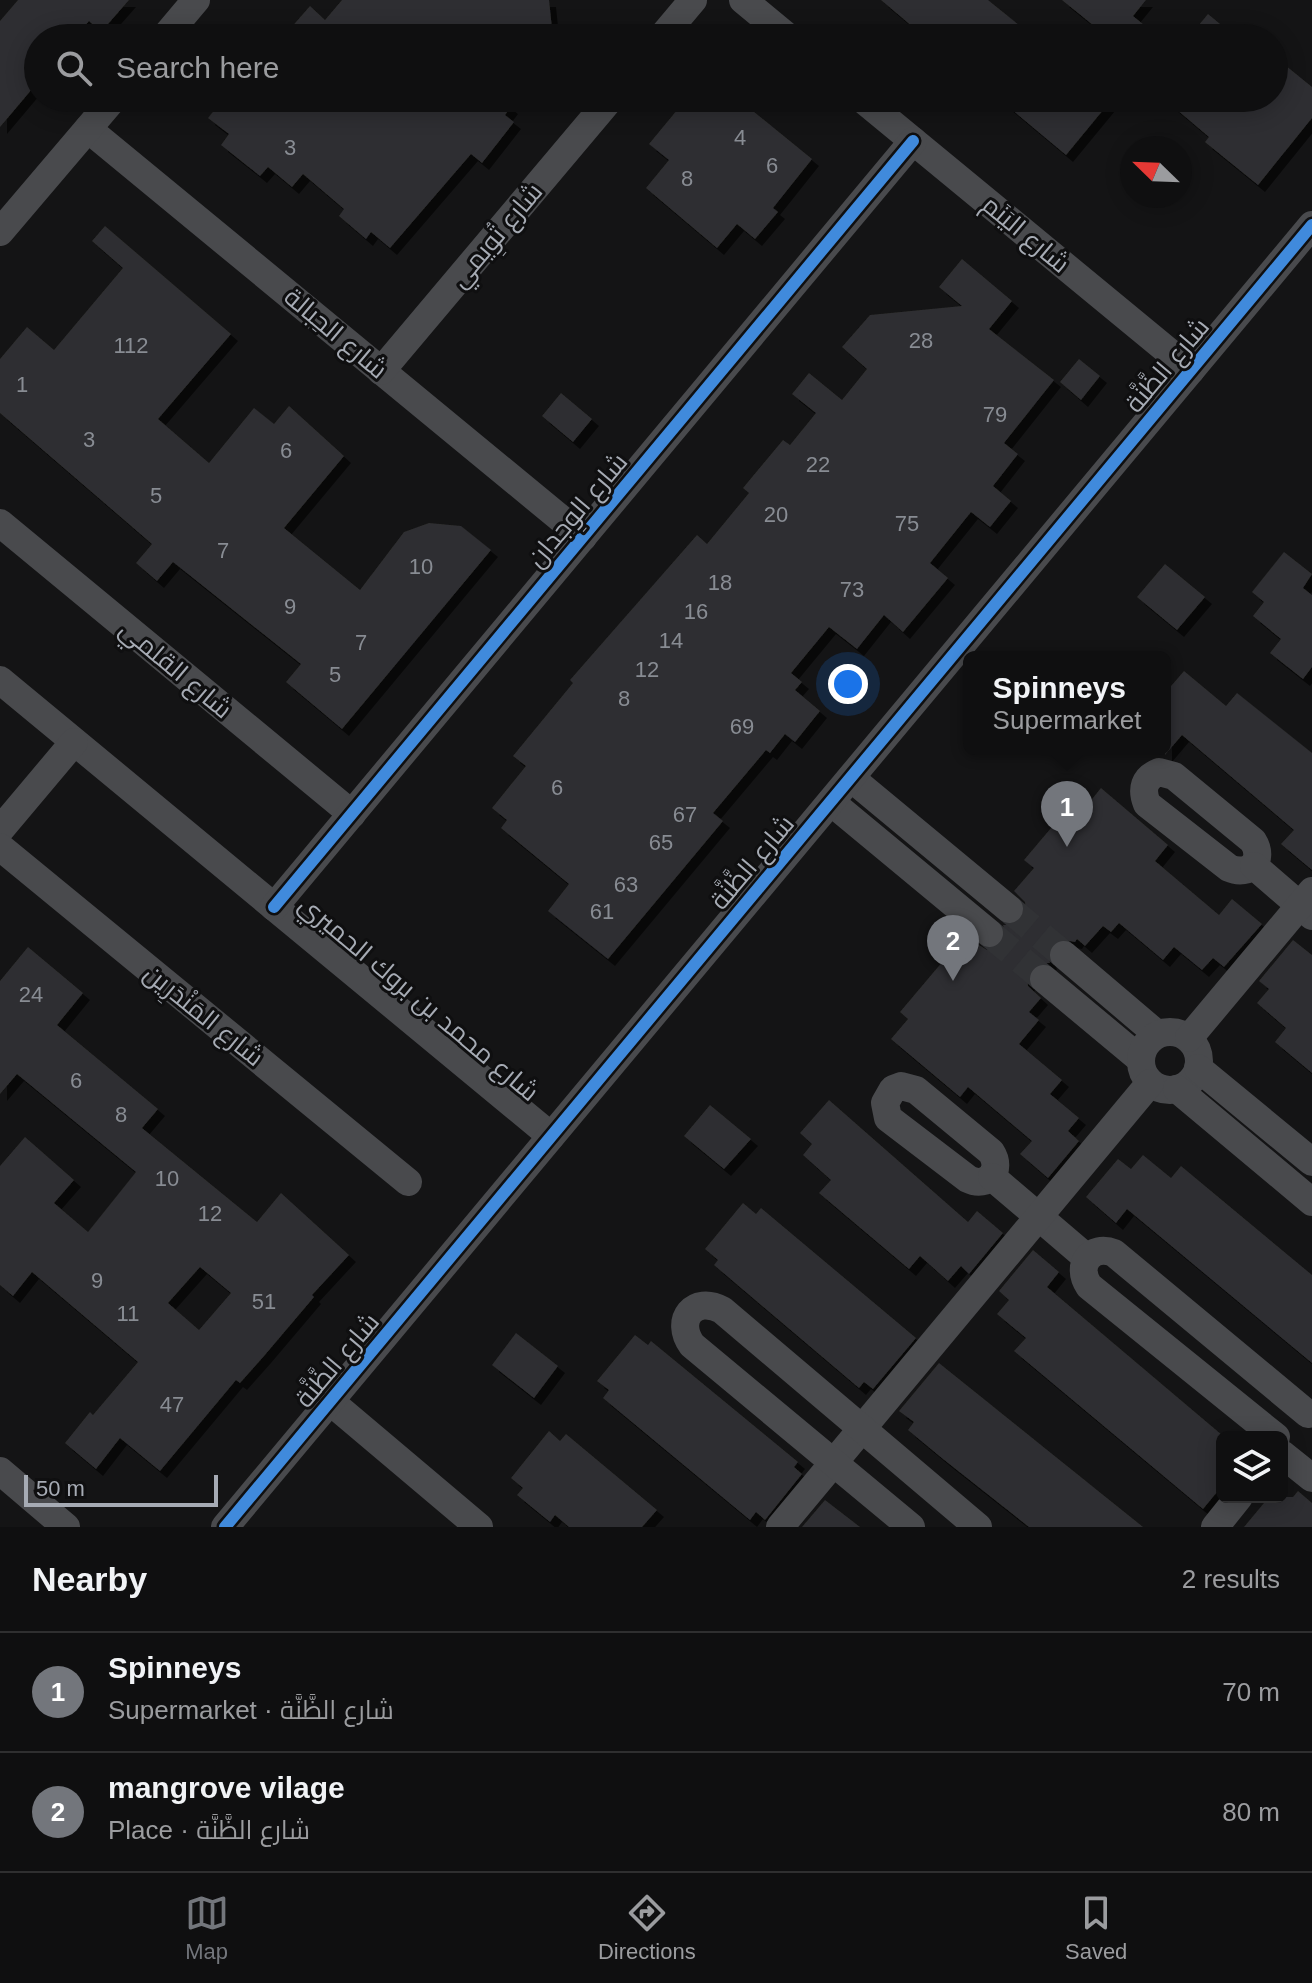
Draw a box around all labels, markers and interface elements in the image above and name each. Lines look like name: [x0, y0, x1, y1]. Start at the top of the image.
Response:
search box: [24, 24, 1288, 112]
icon: search: [52, 46, 96, 90]
text: Search here: [116, 51, 279, 84]
house number: 4: [734, 125, 746, 150]
house number: 3: [284, 135, 296, 160]
north arrow: [1120, 136, 1192, 208]
house number: 6: [766, 153, 778, 178]
house number: 8: [681, 166, 693, 191]
street label: شارع تُوِيمي: [444, 177, 553, 297]
street label: شارع اليَنَم: [975, 189, 1076, 281]
street label: شارع الحِبالة: [277, 281, 393, 386]
street label: شارع الظَّنَّة: [1118, 311, 1217, 420]
house number: 28: [909, 328, 933, 353]
house number: 112: [113, 333, 149, 358]
house number: 1: [16, 372, 28, 397]
house number: 79: [983, 402, 1007, 427]
house number: 3: [83, 427, 95, 452]
house number: 6: [280, 438, 292, 463]
street label: شارع الوِجدان: [521, 447, 636, 576]
house number: 22: [806, 452, 830, 477]
house number: 5: [150, 483, 162, 508]
house number: 20: [764, 502, 788, 527]
house number: 75: [895, 511, 919, 536]
house number: 7: [217, 538, 229, 563]
house number: 10: [409, 554, 433, 579]
house number: 18: [708, 570, 732, 595]
house number: 73: [840, 577, 864, 602]
house number: 9: [284, 594, 296, 619]
house number: 16: [684, 599, 708, 624]
street label: شارع القلمي: [110, 614, 238, 729]
house number: 14: [659, 628, 683, 653]
house number: 7: [355, 630, 367, 655]
popup: [963, 651, 1171, 755]
house number: 12: [635, 657, 659, 682]
house number: 5: [329, 662, 341, 687]
your location: [828, 664, 868, 704]
text: Spinneys: [993, 671, 1126, 704]
house number: 8: [618, 686, 630, 711]
text: Supermarket: [993, 705, 1141, 735]
house number: 69: [730, 714, 754, 739]
house number: 6: [551, 775, 563, 800]
pin: 1: [1041, 781, 1093, 847]
house number: 67: [673, 802, 697, 827]
street label: شارع الظَّنَّة: [703, 808, 802, 917]
house number: 65: [649, 830, 673, 855]
house number: 63: [614, 872, 638, 897]
street label: شارع محمد بن بروك الحميري: [290, 889, 545, 1111]
house number: 61: [590, 899, 614, 924]
pin: 2: [927, 915, 979, 981]
street label: شارع المَنْدَرِين: [136, 958, 270, 1074]
house number: 24: [19, 982, 43, 1007]
house number: 6: [70, 1068, 82, 1093]
house number: 8: [115, 1102, 127, 1127]
house number: 10: [155, 1166, 179, 1191]
house number: 12: [198, 1201, 222, 1226]
house number: 9: [91, 1268, 103, 1293]
house number: 51: [252, 1289, 276, 1314]
house number: 11: [117, 1301, 139, 1326]
street label: شارع الظَّنَّة: [288, 1306, 387, 1415]
house number: 47: [160, 1392, 184, 1417]
map controls: [1216, 1431, 1288, 1503]
button: layers: [1216, 1431, 1288, 1503]
scale bar: [24, 1471, 218, 1507]
text: 50 m: [36, 1476, 85, 1501]
text: Nearby: [32, 1560, 147, 1598]
text: 2 results: [1182, 1564, 1280, 1594]
text: Spinneys: [108, 1651, 241, 1684]
text: 1: [51, 1677, 65, 1707]
text: 70 m: [1222, 1677, 1280, 1707]
text: Supermarket · شارع الظَّنَّة: [108, 1695, 394, 1725]
text: mangrove vilage: [108, 1771, 345, 1804]
text: 2: [51, 1797, 65, 1827]
text: 80 m: [1222, 1797, 1280, 1827]
text: Place · شارع الظَّنَّة: [108, 1815, 310, 1845]
tab: Map: [185, 1891, 229, 1965]
tab: Directions: [598, 1891, 696, 1965]
tab: Saved: [1065, 1891, 1127, 1965]

